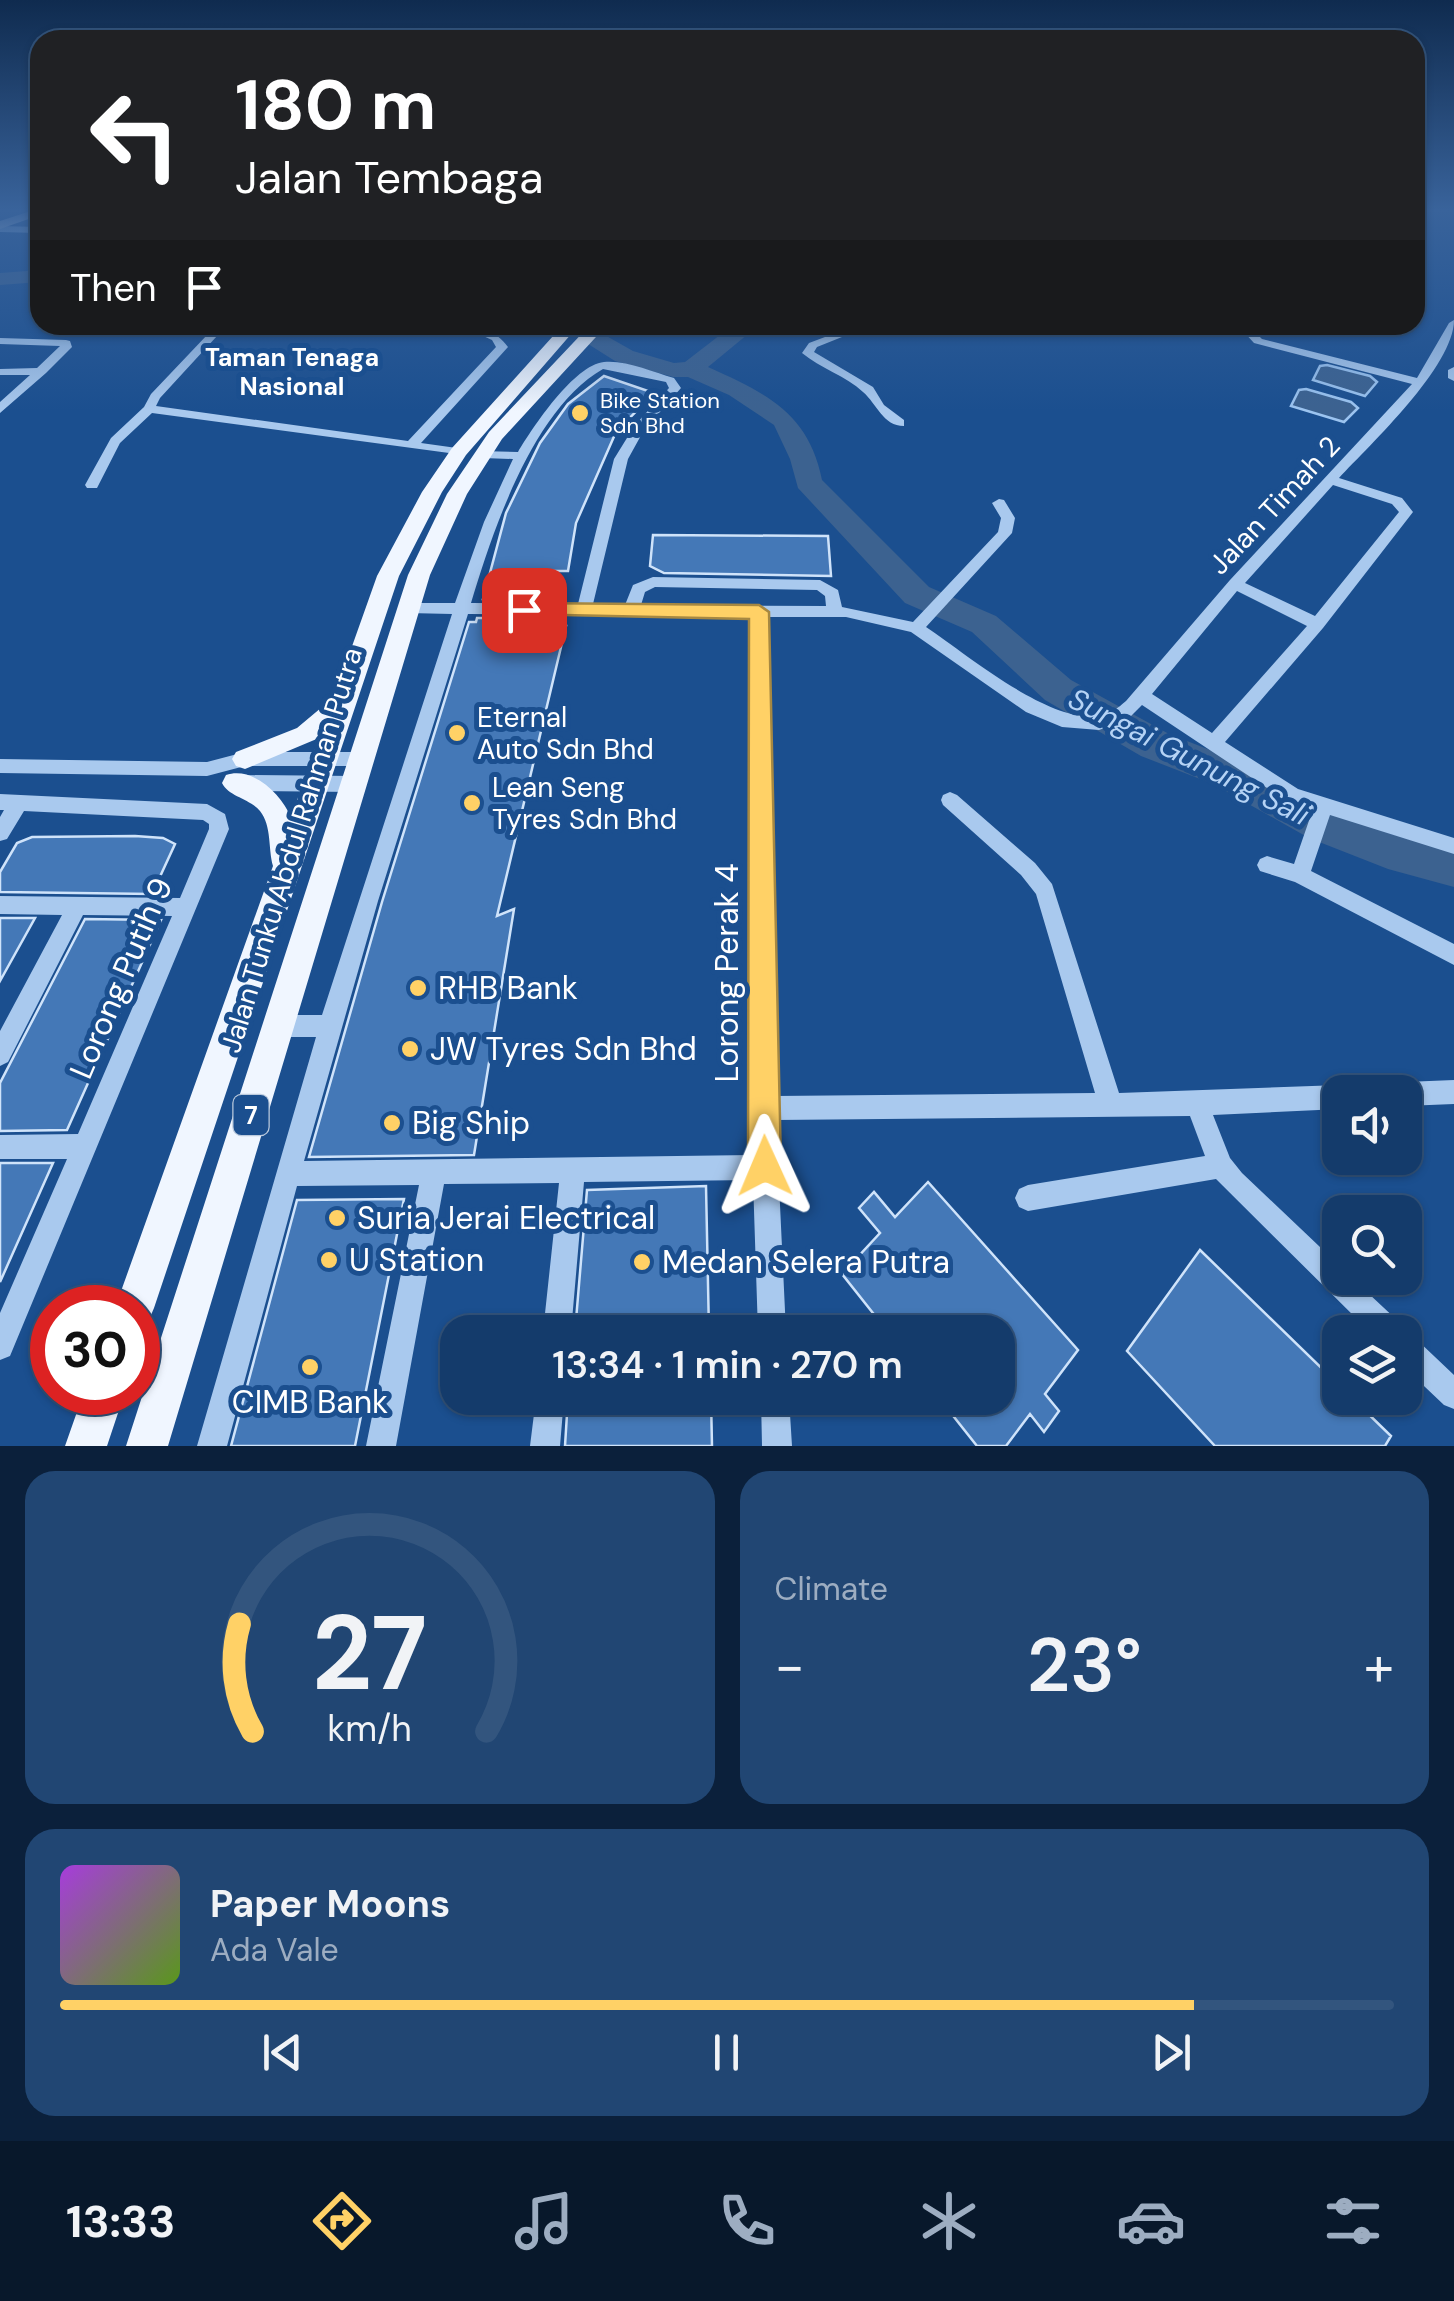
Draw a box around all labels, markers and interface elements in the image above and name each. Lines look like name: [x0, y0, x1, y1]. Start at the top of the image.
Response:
text: 180 m: [235, 60, 436, 151]
icon: left: [70, 70, 200, 200]
text: Jalan Tembaga: [235, 148, 543, 207]
icon: arrive: [177, 260, 232, 315]
text: Then: [70, 263, 157, 313]
district label: Taman Tenaga Nasional: [205, 341, 379, 403]
place label: Bike Station Sdn Bhd: [600, 386, 720, 440]
marker: Bike Station Sdn Bhd: [569, 402, 591, 424]
street label: Jalan Timah 2: [1201, 428, 1348, 583]
pin: [482, 568, 567, 653]
icon: arrive: [497, 583, 552, 638]
street label: Jalan Tunku Abdul Rahman Putra: [212, 643, 371, 1057]
water label: Sungai Gunung Sali: [1062, 679, 1317, 835]
place label: Eternal Auto Sdn Bhd: [477, 699, 654, 768]
marker: Eternal Auto Sdn Bhd: [446, 722, 468, 744]
place label: Lean Seng Tyres Sdn Bhd: [492, 769, 677, 838]
marker: Lean Seng Tyres Sdn Bhd: [461, 792, 483, 814]
street label: Lorong Perak 4: [706, 863, 748, 1083]
street label: Lorong Putih 9: [60, 871, 182, 1085]
place label: RHB Bank: [438, 967, 578, 1009]
marker: RHB Bank: [407, 977, 429, 999]
place label: JW Tyres Sdn Bhd: [430, 1028, 697, 1070]
marker: JW Tyres Sdn Bhd: [399, 1038, 421, 1060]
map controls: [1322, 1075, 1422, 1415]
button: sound: [1322, 1075, 1422, 1175]
road number: 7: [234, 1095, 268, 1135]
place label: Big Ship: [412, 1102, 530, 1144]
marker: Big Ship: [381, 1112, 403, 1134]
position arrow: [713, 1114, 817, 1218]
button: search: [1322, 1195, 1422, 1295]
place label: Suria Jerai Electrical: [357, 1197, 655, 1239]
marker: Suria Jerai Electrical: [326, 1207, 348, 1229]
place label: U Station: [349, 1239, 484, 1281]
place label: Medan Selera Putra: [662, 1241, 950, 1283]
marker: U Station: [318, 1249, 340, 1271]
marker: Medan Selera Putra: [631, 1251, 653, 1273]
speed limit sign: 30: [30, 1285, 160, 1415]
button: layers: [1322, 1315, 1422, 1415]
text: 13:34 · 1 min · 270 m: [552, 1340, 903, 1390]
marker: CIMB Bank: [299, 1356, 321, 1378]
place label: CIMB Bank: [232, 1381, 388, 1423]
text: Climate: [775, 1568, 888, 1610]
text: 27: [312, 1586, 427, 1721]
text: 23°: [1027, 1617, 1142, 1714]
text: −: [775, 1630, 805, 1702]
text: +: [1364, 1630, 1394, 1702]
text: km/h: [328, 1706, 412, 1752]
text: Paper Moons: [210, 1879, 450, 1929]
text: Ada Vale: [210, 1929, 339, 1971]
icon: previous: [255, 2025, 310, 2080]
icon: pause: [699, 2025, 754, 2080]
icon: next: [1144, 2025, 1199, 2080]
icon: directions: [307, 2186, 377, 2256]
icon: music: [509, 2186, 579, 2256]
icon: phone: [712, 2186, 782, 2256]
icon: climate: [914, 2186, 984, 2256]
icon: car: [1116, 2186, 1186, 2256]
icon: filters: [1318, 2186, 1388, 2256]
text: 13:33: [66, 2192, 175, 2251]

